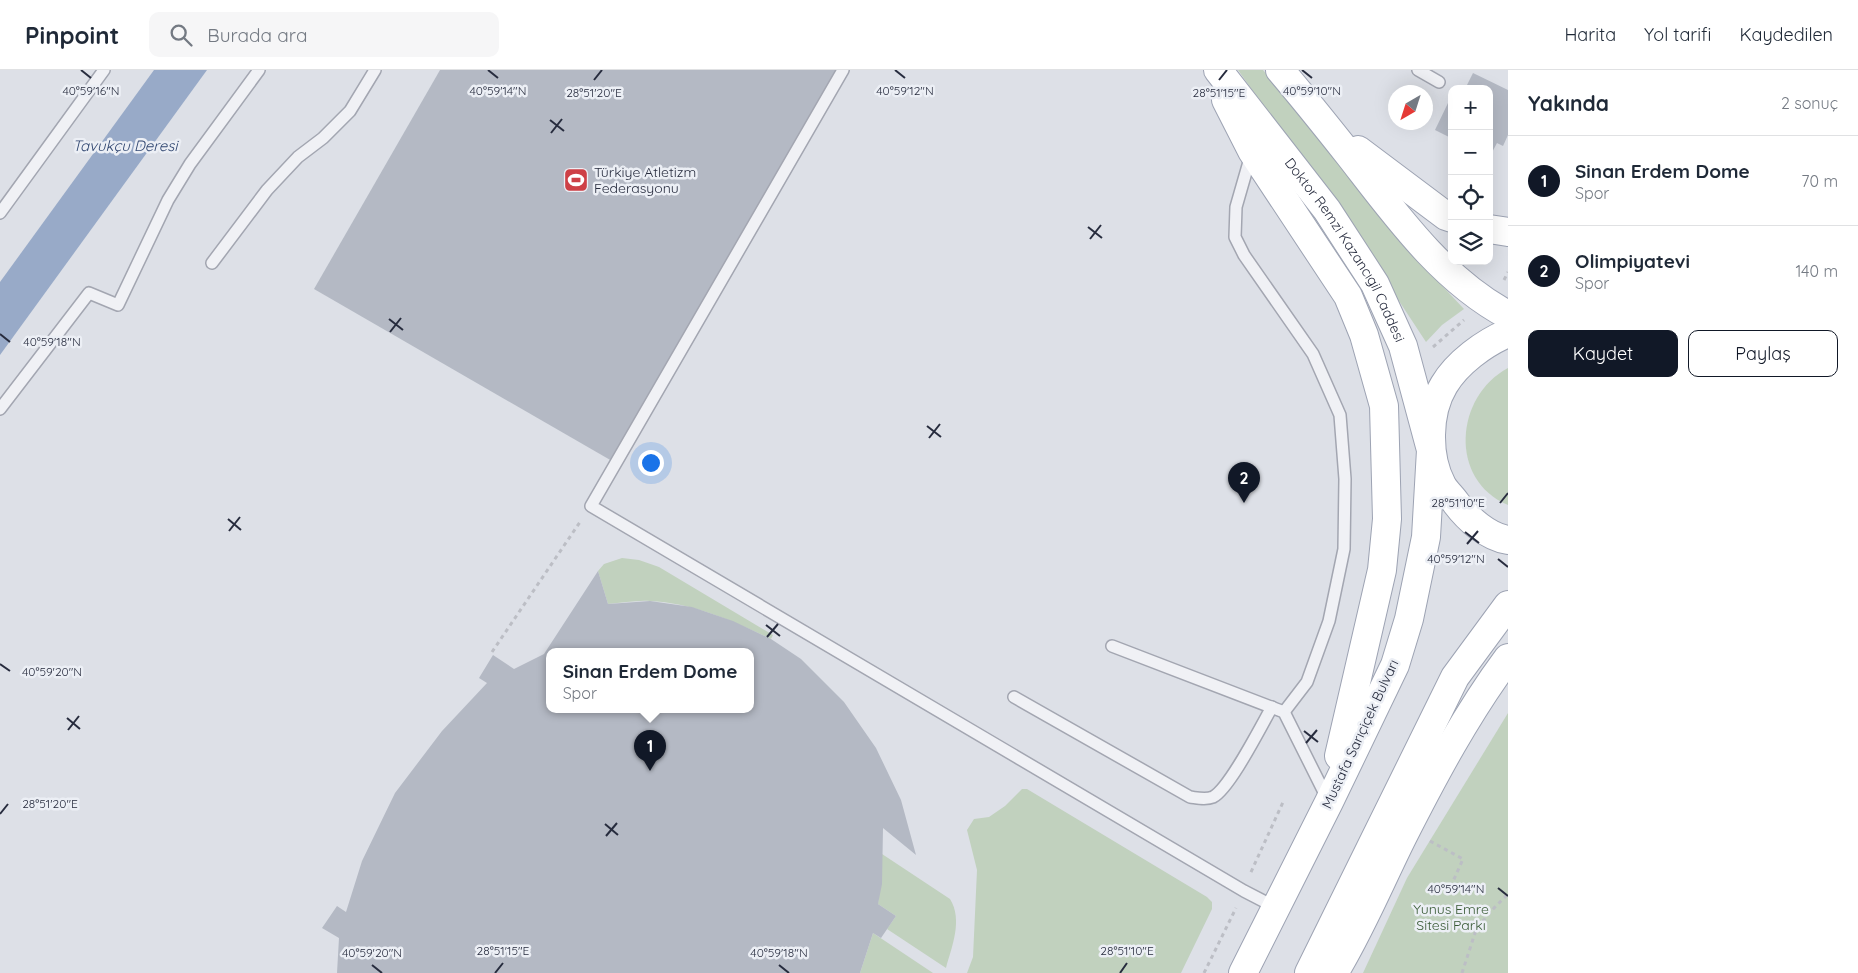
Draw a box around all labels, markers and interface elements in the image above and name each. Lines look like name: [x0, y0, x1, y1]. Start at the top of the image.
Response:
search box: [149, 12, 499, 57]
text: Pinpoint: [25, 20, 119, 50]
icon: search: [167, 21, 195, 49]
text: Burada ara: [207, 23, 307, 47]
text: Harita: [1564, 23, 1616, 46]
text: Yol tarifi: [1644, 23, 1711, 46]
text: Kaydedilen: [1739, 23, 1833, 46]
text: 40°59'16"N: [62, 83, 120, 98]
text: 40°59'14"N: [470, 83, 526, 98]
text: 40°59'12"N: [876, 83, 934, 98]
text: 40°59'10"N: [1283, 83, 1341, 98]
text: 28°51'20"E: [566, 85, 622, 100]
text: 28°51'15"E: [1193, 85, 1246, 100]
north arrow: [1388, 85, 1433, 130]
map controls: [1448, 85, 1493, 265]
button: +: [1448, 85, 1493, 130]
text: Yakında: [1528, 90, 1609, 116]
text: 2 sonuç: [1781, 93, 1838, 113]
button: −: [1448, 130, 1493, 175]
water label: Tavukçu Deresi: [73, 136, 179, 155]
street label: Doktor Remzi Kazancıgil Caddesi: [1281, 154, 1409, 345]
text: Sinan Erdem Dome: [1575, 159, 1750, 183]
place label: Türkiye Atletizm Federasyonu: [594, 163, 696, 197]
sports icon: Türkiye Atletizm Federasyonu: [563, 167, 589, 193]
text: 1: [1541, 171, 1547, 191]
text: 70 m: [1801, 171, 1838, 191]
button: locate: [1448, 175, 1493, 220]
text: Spor: [1575, 183, 1610, 203]
button: layers: [1448, 220, 1493, 265]
text: Olimpiyatevi: [1575, 249, 1690, 273]
text: 2: [1539, 261, 1549, 281]
text: 140 m: [1795, 261, 1838, 281]
text: Spor: [1575, 273, 1610, 293]
button: Kaydet: [1528, 330, 1678, 377]
button: Paylaş: [1688, 330, 1838, 377]
text: 40°59'18"N: [23, 334, 81, 349]
your location: [638, 450, 664, 476]
pin: 2: [1228, 462, 1260, 503]
text: 28°51'10"E: [1431, 495, 1485, 510]
text: 40°59'12"N: [1427, 551, 1485, 566]
popup: [546, 648, 754, 713]
street label: Mustafa Sarıçiçek Bulvarı: [1318, 657, 1402, 811]
text: Sinan Erdem Dome: [563, 659, 737, 683]
text: 40°59'20"N: [22, 664, 82, 679]
text: Spor: [563, 683, 597, 703]
pin: 1: [634, 730, 666, 771]
text: 28°51'20"E: [22, 796, 78, 811]
text: 40°59'14"N: [1428, 881, 1484, 896]
park label: Yunus Emre Sitesi Parkı: [1413, 900, 1489, 934]
text: 28°51'15"E: [477, 943, 530, 958]
text: 28°51'10"E: [1100, 943, 1154, 958]
text: 40°59'20"N: [342, 945, 402, 960]
text: 40°59'18"N: [750, 945, 808, 960]

